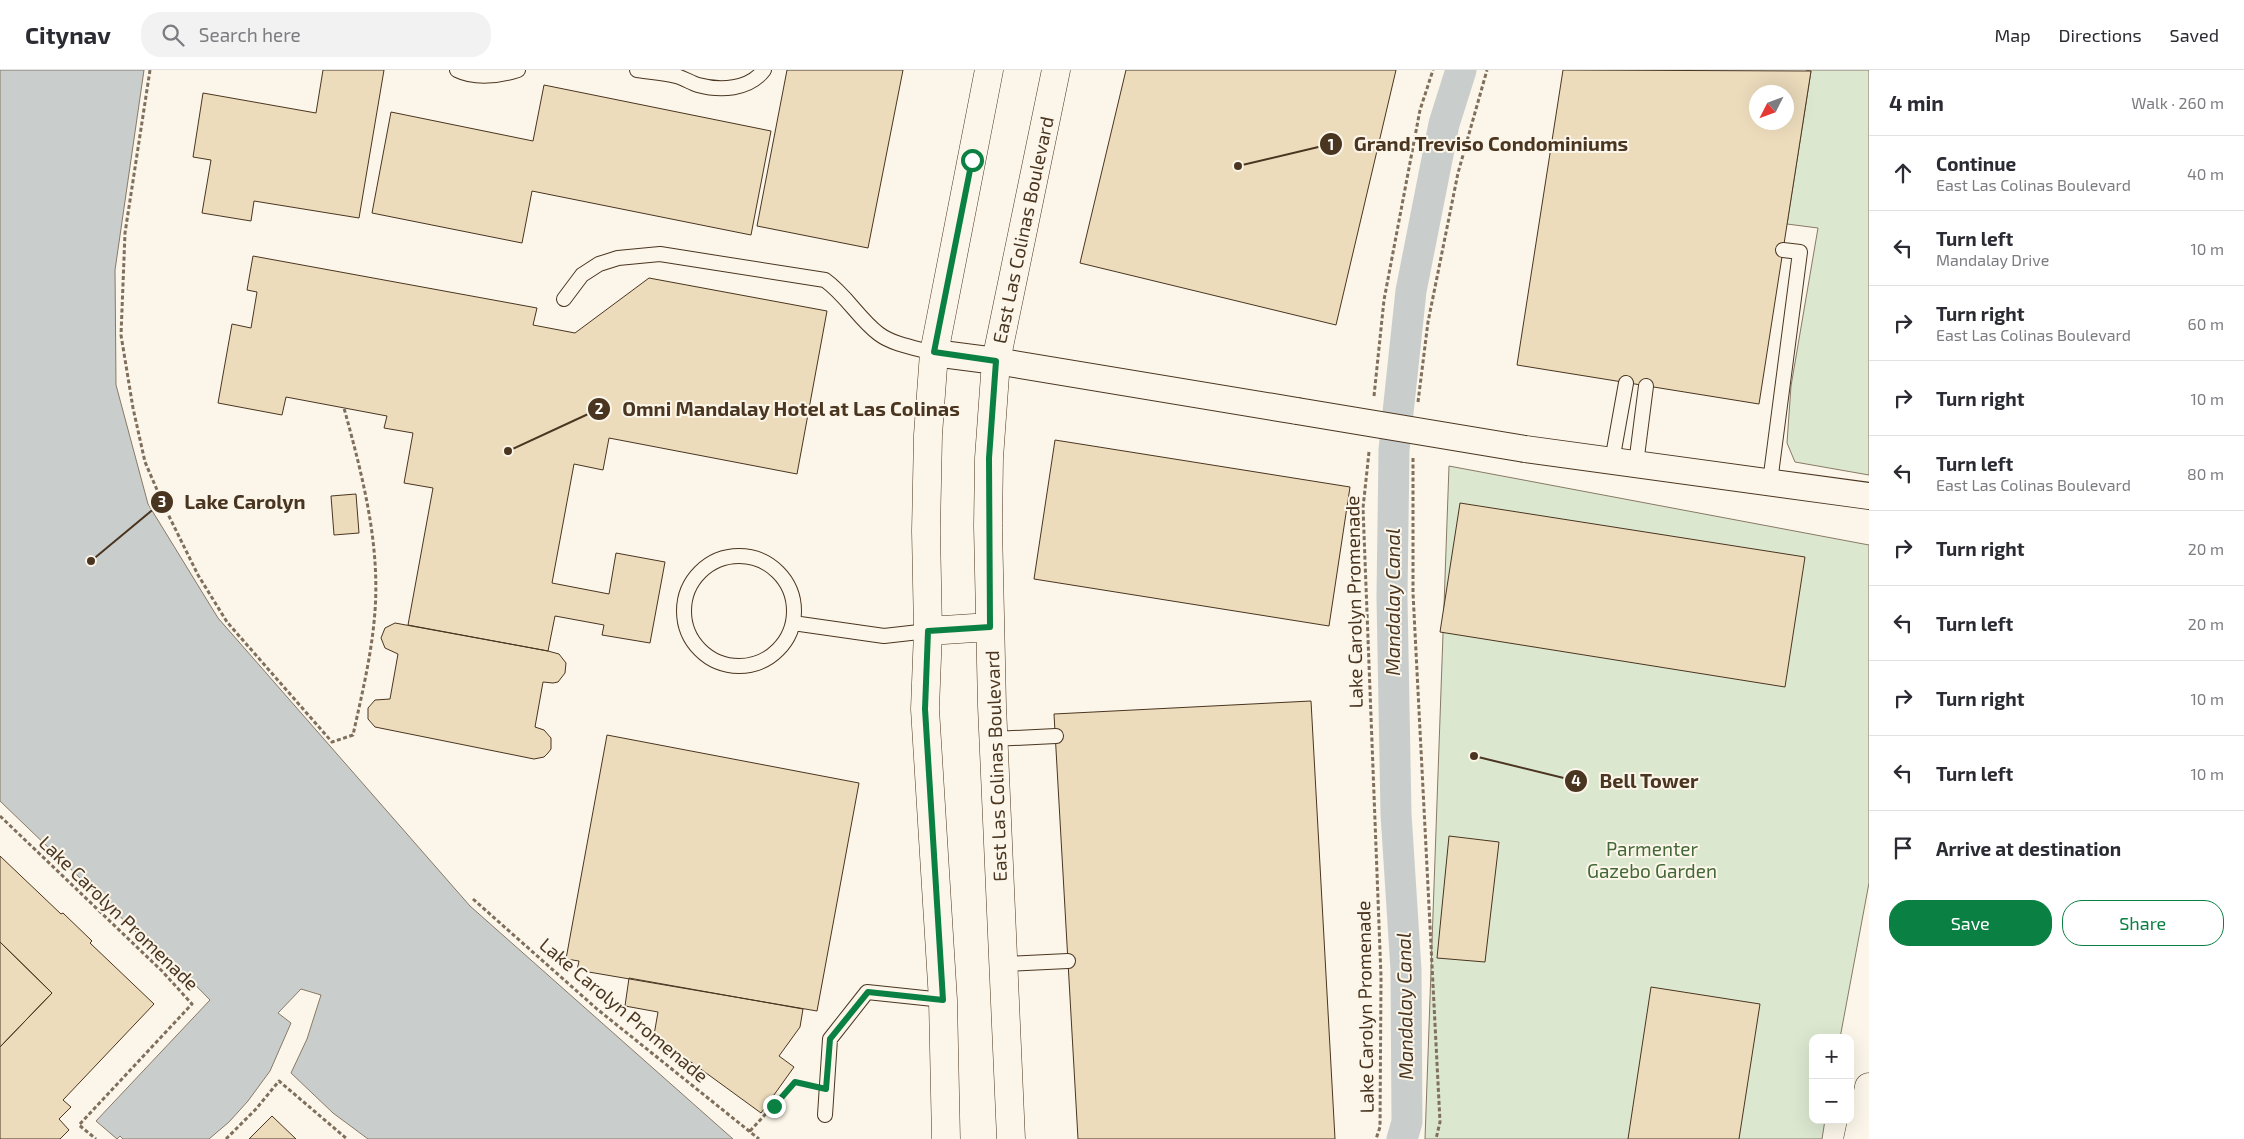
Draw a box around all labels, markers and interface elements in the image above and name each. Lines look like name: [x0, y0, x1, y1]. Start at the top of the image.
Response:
search box: [141, 12, 491, 57]
text: Citynav: [25, 20, 111, 49]
icon: search: [159, 21, 187, 49]
text: Search here: [199, 23, 301, 46]
text: Map: [1994, 24, 2031, 46]
text: Directions: [2059, 24, 2142, 46]
text: Saved: [2170, 24, 2219, 46]
north arrow: [1749, 85, 1794, 130]
text: 4 min: [1889, 90, 1944, 115]
text: Walk · 260 m: [2131, 93, 2224, 112]
street label: East Las Colinas Boulevard: [987, 114, 1058, 346]
callout: Grand Treviso Condominiums: [1319, 127, 1639, 162]
text: Grand Treviso Condominiums: [1354, 131, 1628, 155]
text: 1: [1328, 135, 1334, 153]
route start: [961, 149, 984, 172]
text: Continue: [1936, 152, 2016, 175]
icon: ahead: [1889, 159, 1917, 187]
text: 40 m: [2187, 164, 2224, 183]
text: East Las Colinas Boulevard: [1936, 175, 2131, 194]
text: Turn left: [1936, 227, 2013, 250]
icon: left: [1889, 234, 1917, 262]
text: 10 m: [2190, 239, 2224, 258]
text: Mandalay Drive: [1936, 250, 2049, 269]
text: Turn right: [1936, 302, 2024, 325]
icon: right: [1889, 309, 1917, 337]
text: 60 m: [2188, 314, 2224, 333]
text: East Las Colinas Boulevard: [1936, 325, 2131, 344]
icon: right: [1889, 384, 1917, 412]
text: Turn right: [1936, 387, 2024, 410]
text: 10 m: [2190, 389, 2224, 408]
callout: Omni Mandalay Hotel at Las Colinas: [586, 391, 970, 426]
text: Omni Mandalay Hotel at Las Colinas: [622, 396, 960, 421]
text: 2: [595, 399, 604, 417]
text: Turn left: [1936, 452, 2013, 475]
icon: left: [1889, 459, 1917, 487]
text: 80 m: [2187, 464, 2224, 483]
text: East Las Colinas Boulevard: [1936, 475, 2131, 494]
callout: Lake Carolyn: [150, 484, 316, 519]
text: Lake Carolyn: [184, 489, 306, 514]
text: 3: [158, 492, 166, 510]
street label: Lake Carolyn Promenade: [1340, 495, 1367, 709]
water label: Mandalay Canal: [1380, 528, 1405, 676]
icon: right: [1889, 534, 1917, 562]
text: Turn right: [1936, 537, 2024, 560]
text: 20 m: [2188, 539, 2224, 558]
icon: left: [1889, 609, 1917, 637]
text: Turn left: [1936, 612, 2013, 635]
text: 20 m: [2188, 614, 2224, 633]
street label: East Las Colinas Boulevard: [980, 650, 1011, 882]
icon: right: [1889, 684, 1917, 712]
text: Turn right: [1936, 687, 2024, 710]
text: 10 m: [2190, 689, 2224, 708]
icon: left: [1889, 759, 1917, 787]
text: Turn left: [1936, 762, 2013, 785]
callout: Bell Tower: [1564, 764, 1709, 799]
text: 10 m: [2190, 764, 2224, 783]
text: Bell Tower: [1599, 768, 1699, 792]
text: 4: [1571, 771, 1581, 789]
street label: Lake Carolyn Promenade: [35, 830, 204, 995]
icon: arrive: [1889, 834, 1917, 862]
park label: Parmenter Gazebo Garden: [1587, 837, 1717, 882]
text: Arrive at destination: [1936, 837, 2121, 860]
street label: Lake Carolyn Promenade: [1351, 900, 1378, 1114]
button: Save: [1889, 900, 2052, 946]
button: Share: [2062, 900, 2224, 946]
street label: Lake Carolyn Promenade: [535, 932, 713, 1087]
water label: Mandalay Canal: [1391, 932, 1418, 1080]
map controls: [1809, 1034, 1854, 1124]
button: +: [1809, 1034, 1854, 1079]
button: −: [1809, 1079, 1854, 1124]
route end: [763, 1095, 786, 1118]

